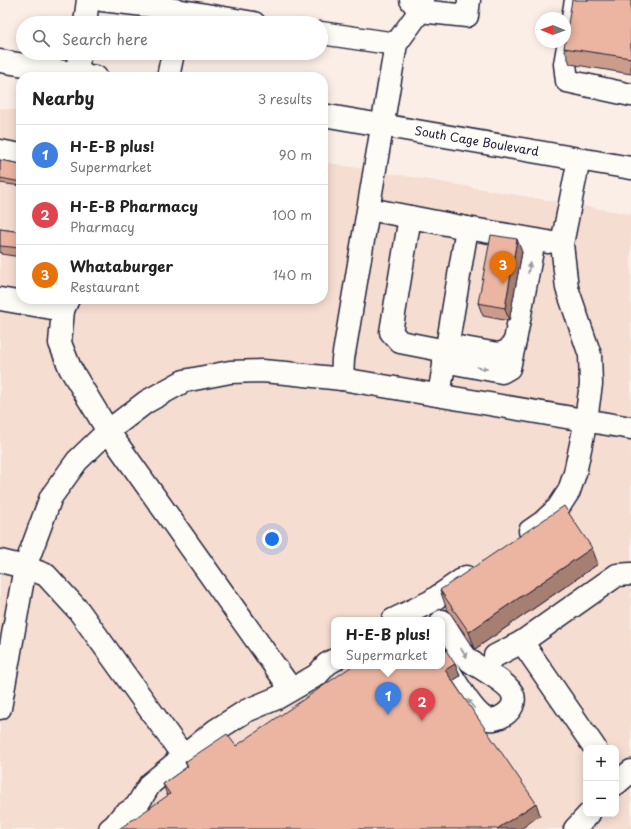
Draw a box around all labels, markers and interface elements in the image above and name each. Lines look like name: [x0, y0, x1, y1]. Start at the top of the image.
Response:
north arrow: [535, 12, 571, 48]
search box: [16, 16, 328, 60]
icon: search: [30, 27, 52, 49]
text: Search here: [62, 27, 148, 50]
text: Nearby: [32, 85, 94, 111]
text: 3 results: [258, 89, 312, 108]
street label: South Cage Boulevard: [413, 121, 541, 160]
text: H-E-B plus!: [70, 134, 154, 157]
text: 1: [42, 145, 48, 164]
text: 90 m: [279, 145, 312, 164]
text: Supermarket: [70, 157, 152, 176]
text: H-E-B Pharmacy: [70, 194, 198, 217]
text: 2: [40, 205, 50, 224]
text: 100 m: [272, 205, 312, 224]
text: Pharmacy: [70, 217, 135, 236]
pin: 3: [490, 251, 516, 284]
text: Whataburger: [70, 254, 173, 277]
one-way arrow: [526, 262, 532, 274]
text: 3: [41, 265, 49, 284]
text: 140 m: [273, 265, 312, 284]
text: Restaurant: [70, 277, 140, 296]
one-way arrow: [476, 365, 489, 371]
your location: [262, 529, 282, 549]
popup: [331, 617, 445, 669]
text: H-E-B plus!: [346, 622, 430, 645]
text: Supermarket: [346, 645, 427, 664]
one-way arrow: [460, 648, 468, 658]
pin: 1: [375, 682, 401, 715]
pin: 2: [409, 688, 435, 721]
one-way arrow: [467, 699, 475, 710]
map controls: [583, 745, 619, 817]
button: +: [583, 745, 619, 781]
button: −: [583, 781, 619, 817]

